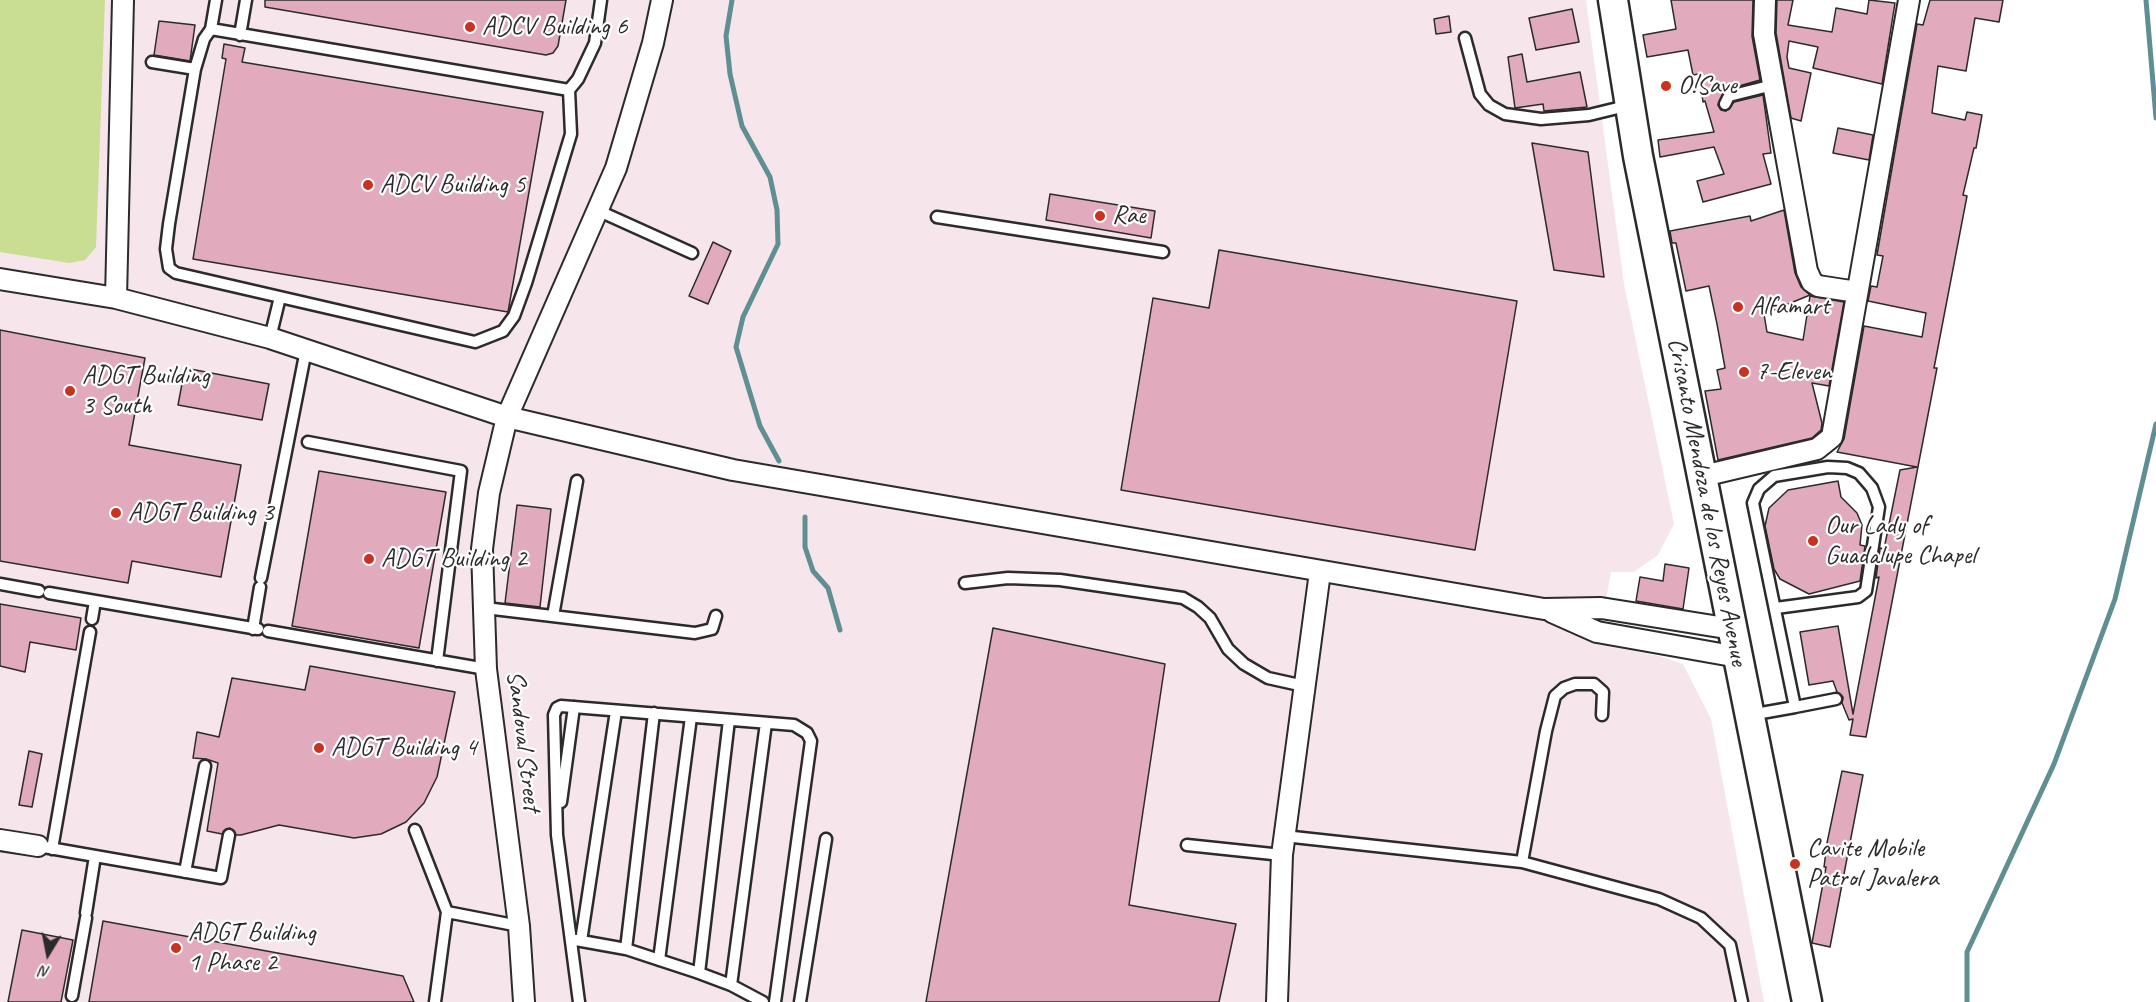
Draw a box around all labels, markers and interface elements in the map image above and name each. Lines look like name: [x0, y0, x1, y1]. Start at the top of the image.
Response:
place label: ADCV Building 6: [482, 11, 628, 43]
marker: ADCV Building 6: [463, 20, 477, 34]
place label: O!Save: [1678, 70, 1737, 102]
marker: O!Save: [1659, 79, 1673, 93]
place label: ADCV Building 5: [380, 169, 526, 201]
marker: ADCV Building 5: [361, 178, 375, 192]
place label: Rae: [1112, 200, 1146, 232]
marker: Rae: [1093, 209, 1107, 223]
place label: Alfamart: [1750, 291, 1829, 323]
marker: Alfamart: [1731, 300, 1745, 314]
street label: Crisanto Mendoza de los Reyes Avenue: [1660, 336, 1754, 668]
place label: 7-Eleven: [1756, 356, 1832, 388]
place label: ADGT Building 3 South: [82, 360, 210, 422]
marker: 7-Eleven: [1737, 365, 1751, 379]
marker: ADGT Building 3 South: [63, 384, 77, 398]
place label: ADGT Building 3: [128, 497, 274, 529]
marker: ADGT Building 3: [109, 506, 123, 520]
place label: Our Lady of Guadalupe Chapel: [1825, 510, 1976, 572]
marker: Our Lady of Guadalupe Chapel: [1806, 534, 1820, 548]
place label: ADGT Building 2: [381, 543, 527, 575]
marker: ADGT Building 2: [362, 552, 376, 566]
street label: Sandoval Street: [499, 669, 547, 813]
place label: ADGT Building 4: [331, 732, 477, 764]
marker: ADGT Building 4: [312, 741, 326, 755]
place label: Cavite Mobile Patrol Javalera: [1807, 833, 1938, 894]
marker: Cavite Mobile Patrol Javalera: [1788, 857, 1802, 871]
place label: ADGT Building 1 Phase 2: [188, 917, 316, 978]
north arrow: [18, 924, 78, 984]
marker: ADGT Building 1 Phase 2: [169, 941, 183, 955]
text: N: [38, 961, 51, 982]

